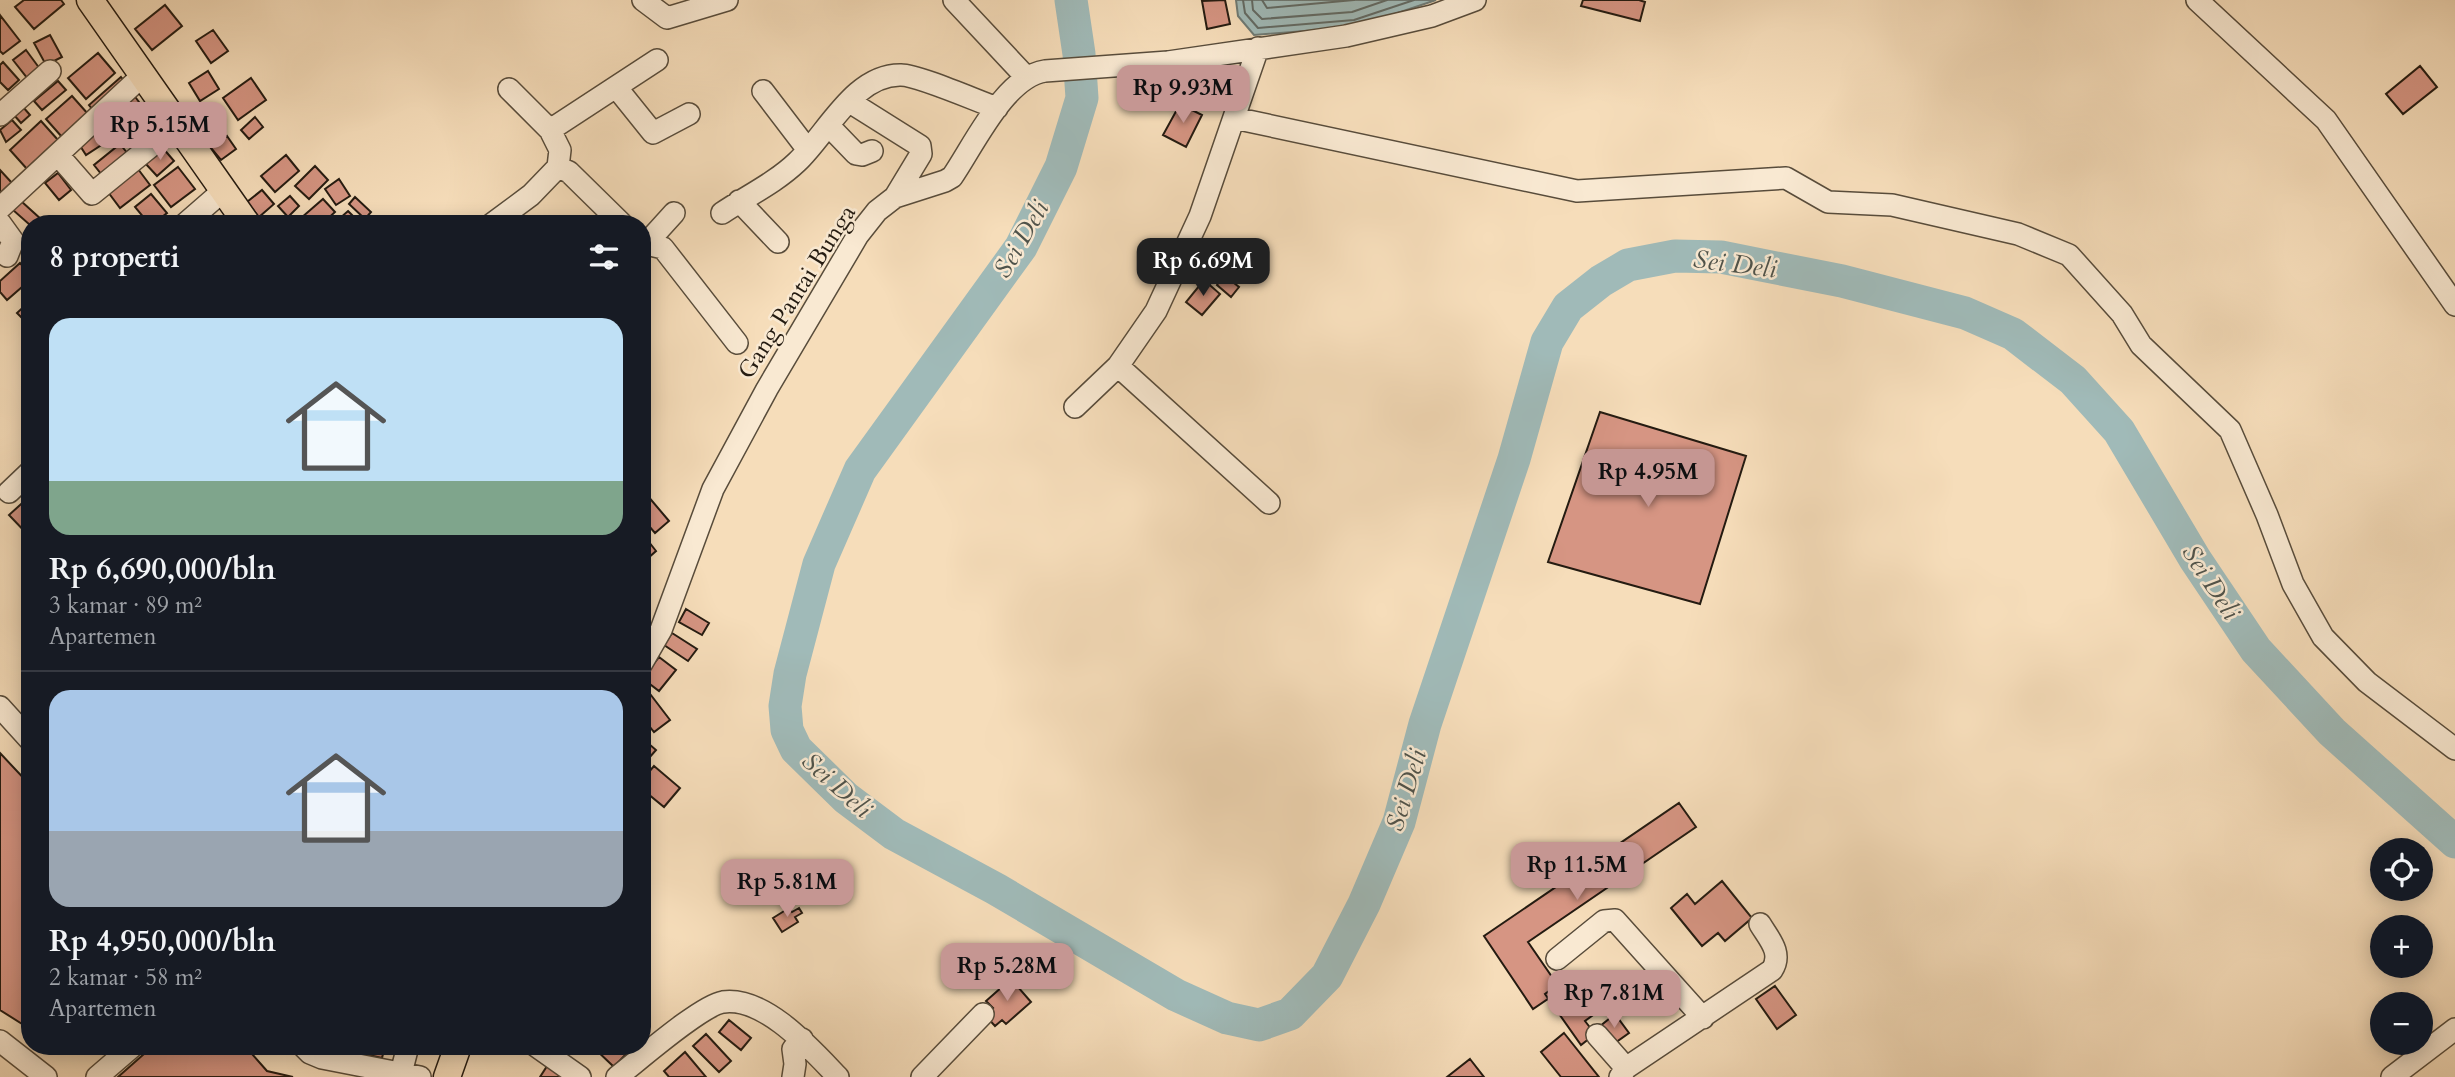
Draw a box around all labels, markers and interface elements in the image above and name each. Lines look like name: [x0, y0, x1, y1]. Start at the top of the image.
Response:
pin: Rp 9.93M: [1111, 66, 1255, 125]
text: Rp 9.93M: [1133, 72, 1233, 103]
pin: Rp 5.15M: [88, 102, 232, 162]
text: Rp 5.15M: [110, 109, 210, 140]
water label: Sei Deli: [985, 193, 1057, 284]
street label: Gang Pantai Bunga: [730, 198, 864, 385]
text: 8 properti: [49, 237, 180, 278]
icon: filters: [585, 238, 623, 276]
pin: Rp 6.69M: [1131, 238, 1275, 298]
water label: Sei Deli: [1691, 242, 1779, 287]
text: Rp 6.69M: [1153, 245, 1253, 276]
icon: home: [273, 363, 399, 489]
pin: Rp 4.95M: [1576, 449, 1720, 509]
text: Rp 4.95M: [1598, 456, 1698, 487]
water label: Sei Deli: [2174, 537, 2249, 627]
text: Rp 6,690,000/bln: [49, 549, 276, 590]
text: 3 kamar · 89 m²: [49, 590, 202, 621]
text: Apartemen: [49, 621, 157, 652]
icon: home: [273, 735, 399, 861]
water label: Sei Deli: [794, 744, 880, 827]
water label: Sei Deli: [1377, 744, 1435, 835]
map controls: [2370, 838, 2433, 1055]
button: locate: [2370, 838, 2433, 901]
pin: Rp 11.5M: [1505, 842, 1649, 902]
text: Rp 11.5M: [1527, 849, 1627, 880]
pin: Rp 5.81M: [715, 860, 859, 919]
text: Rp 5.81M: [737, 866, 837, 897]
button: +: [2370, 915, 2433, 978]
text: Rp 4,950,000/bln: [49, 921, 276, 962]
pin: Rp 5.28M: [935, 944, 1079, 1003]
text: Rp 5.28M: [957, 950, 1057, 981]
text: 2 kamar · 58 m²: [49, 962, 202, 993]
pin: Rp 7.81M: [1542, 970, 1686, 1030]
text: Rp 7.81M: [1564, 977, 1664, 1008]
button: −: [2370, 992, 2433, 1055]
text: Apartemen: [49, 993, 157, 1024]

